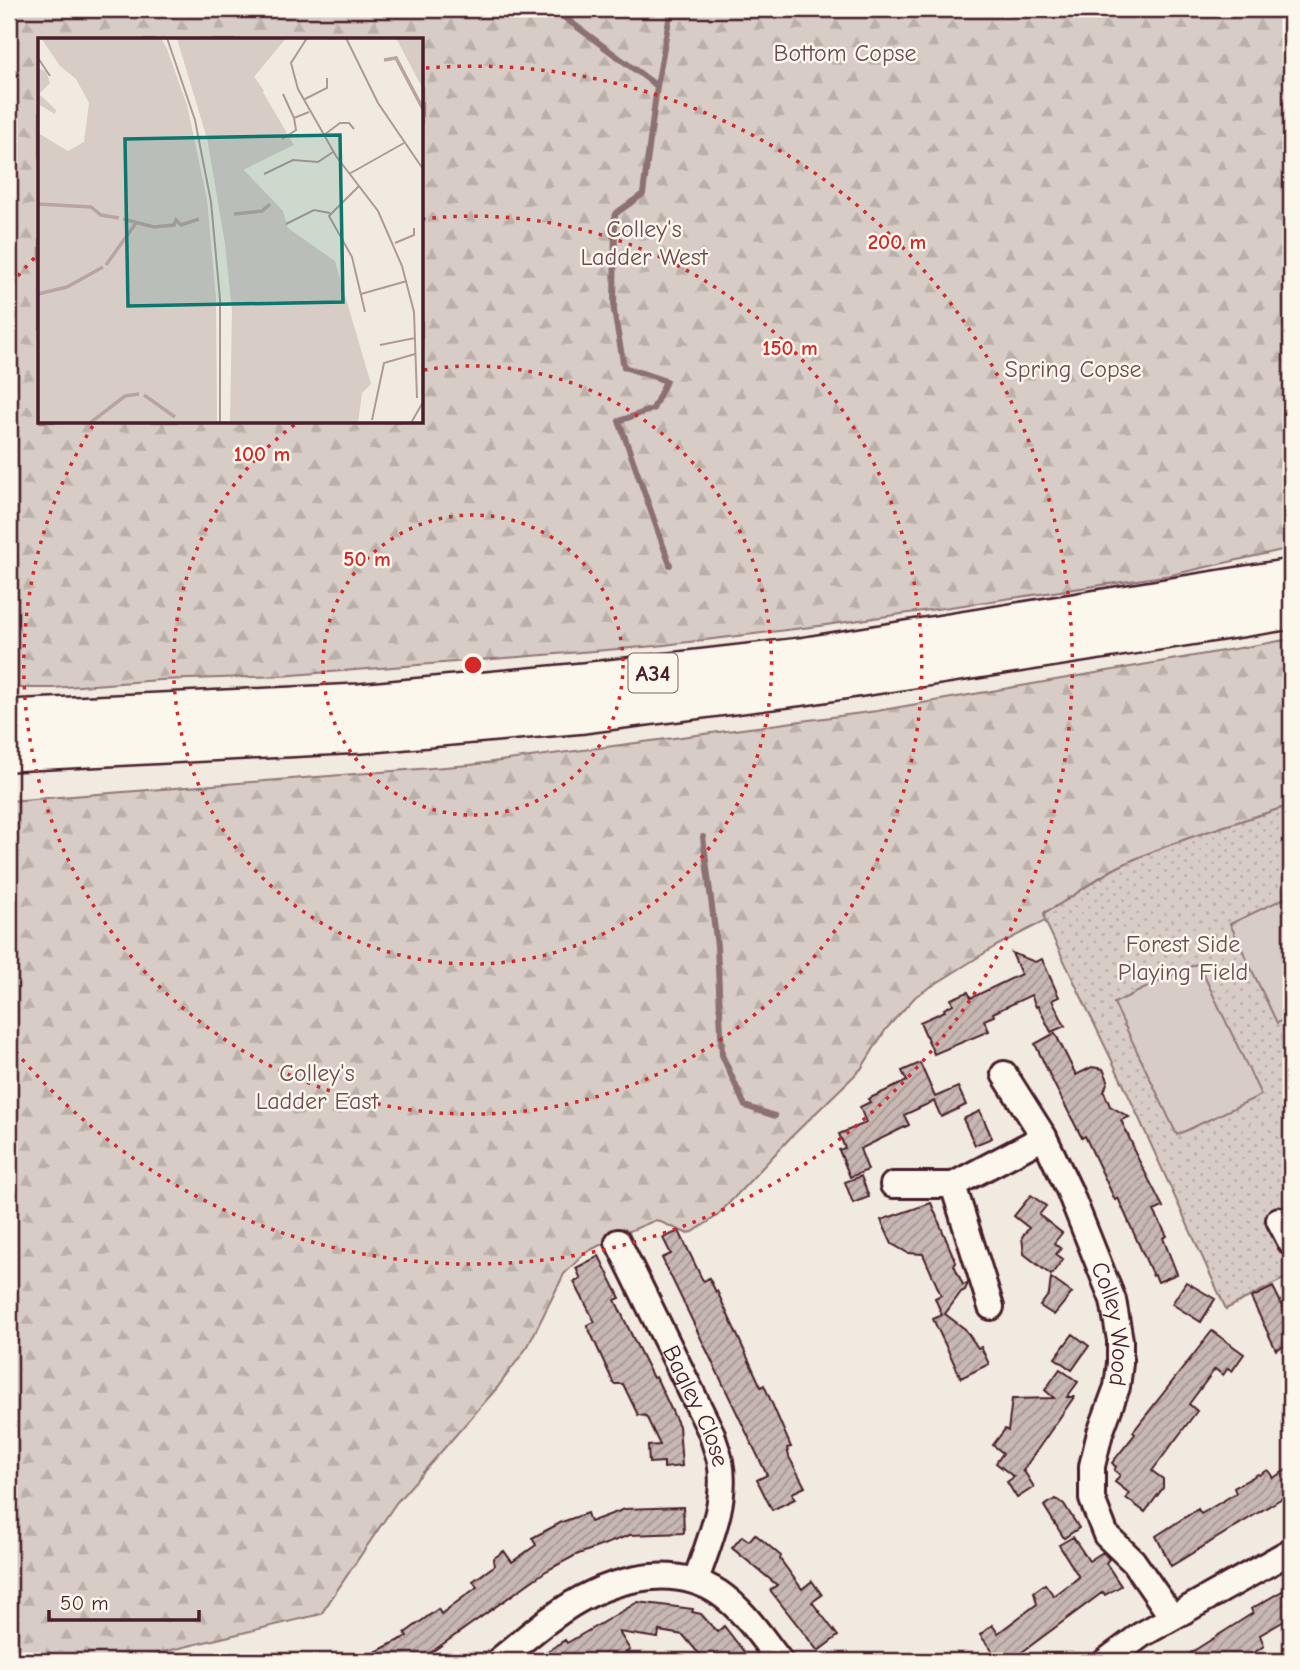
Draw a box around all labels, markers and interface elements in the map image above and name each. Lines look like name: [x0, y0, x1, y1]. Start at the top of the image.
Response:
inset map: [38, 38, 424, 424]
park label: Bottom Copse: [774, 39, 916, 67]
park label: Colley's Ladder West: [580, 215, 709, 271]
text: 200 m: [868, 230, 926, 254]
text: 150 m: [762, 336, 818, 360]
park label: Spring Copse: [1005, 355, 1141, 383]
text: 100 m: [234, 442, 290, 466]
text: 50 m: [343, 547, 391, 571]
centre of rings: [461, 653, 485, 677]
road number: A34: [628, 653, 678, 692]
park label: Forest Side Playing Field: [1118, 930, 1248, 986]
park label: Colley's Ladder East: [256, 1059, 379, 1115]
street label: Colley Wood: [1085, 1258, 1135, 1388]
street label: Bagley Close: [657, 1341, 735, 1469]
scale bar: [49, 1579, 200, 1623]
text: 50 m: [60, 1591, 109, 1615]

